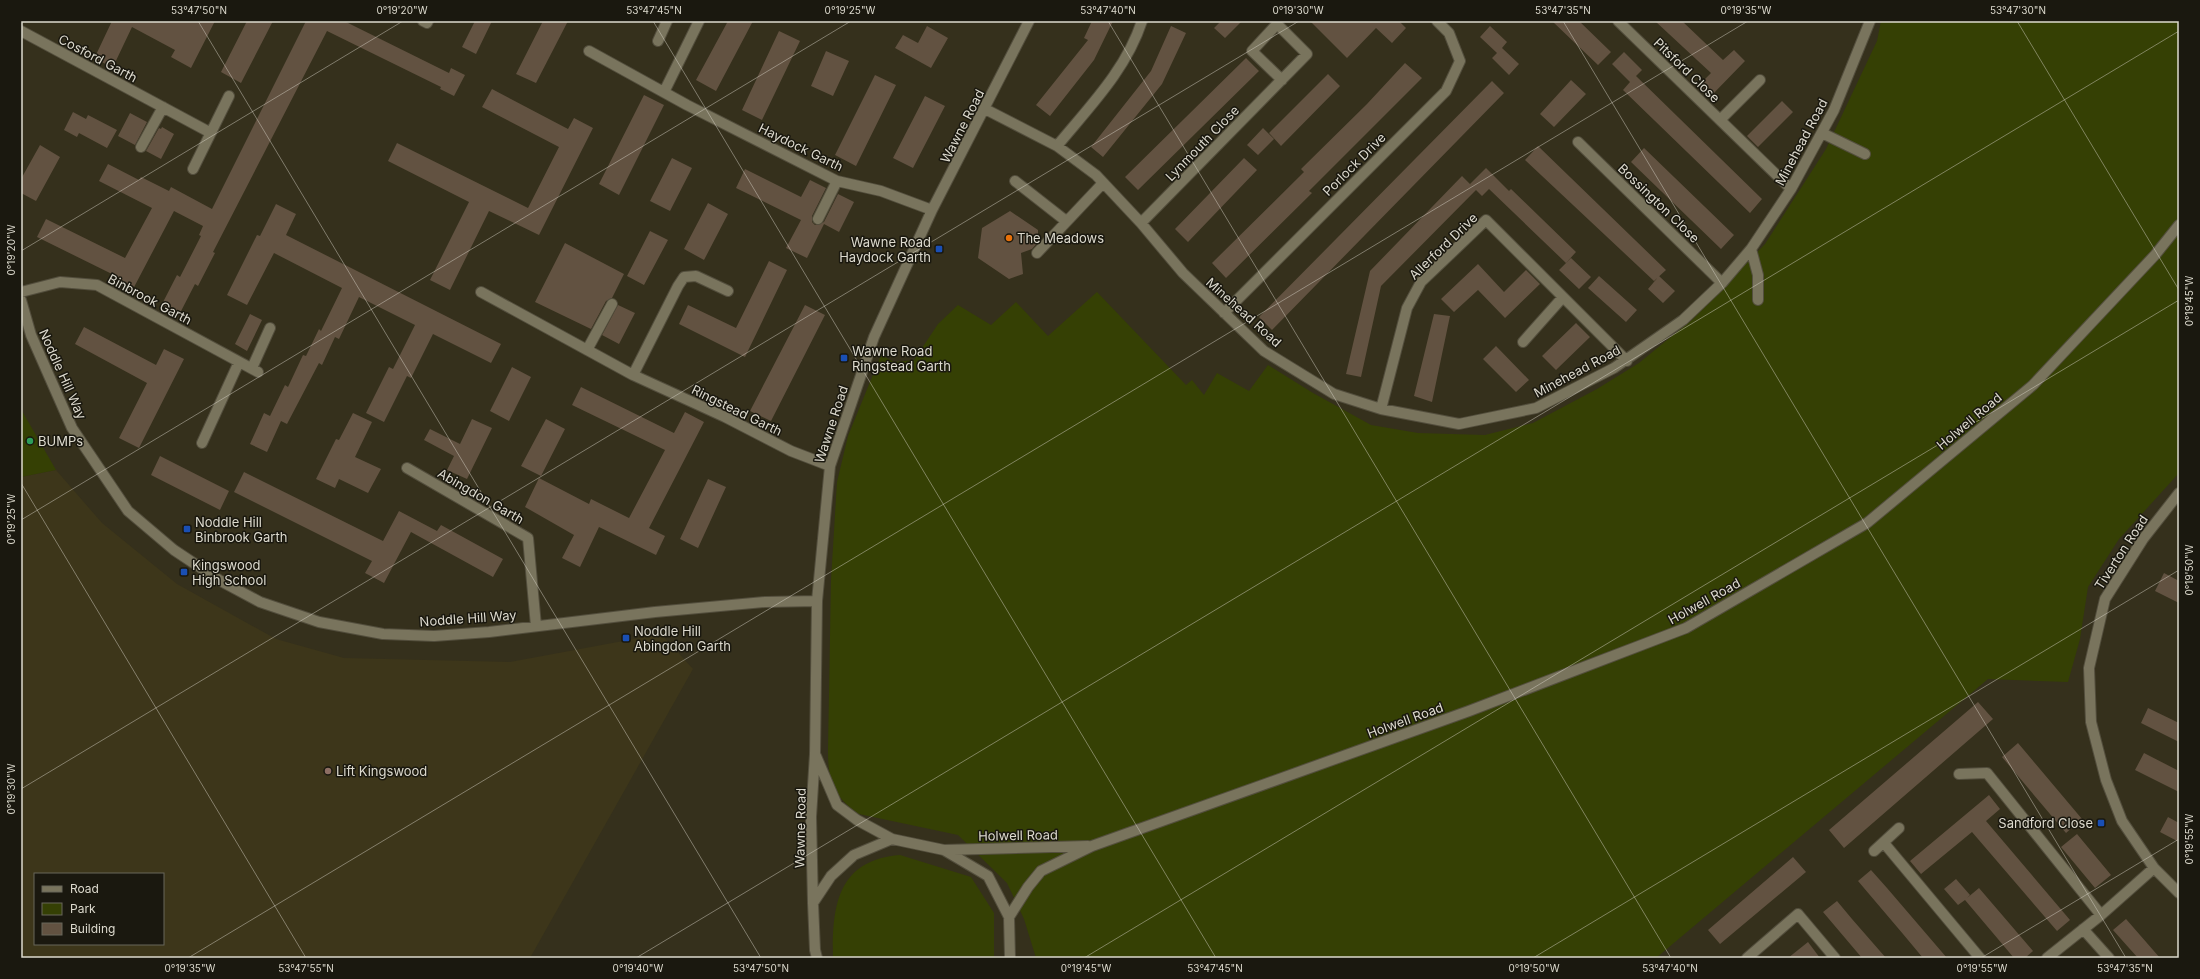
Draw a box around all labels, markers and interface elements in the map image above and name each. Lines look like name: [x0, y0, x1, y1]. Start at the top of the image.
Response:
text: 53°47'50"N: [171, 4, 227, 16]
text: 0°19'20"W: [376, 4, 428, 16]
text: 53°47'45"N: [626, 4, 682, 16]
text: 0°19'25"W: [825, 4, 876, 16]
text: 53°47'40"N: [1080, 4, 1136, 16]
text: 0°19'30"W: [1272, 4, 1324, 16]
text: 53°47'35"N: [1535, 4, 1591, 16]
text: 0°19'35"W: [1721, 4, 1772, 16]
text: 53°47'30"N: [1990, 4, 2046, 16]
street label: Cosford Garth: [56, 31, 140, 85]
street label: Pitsford Close: [1651, 34, 1723, 106]
street label: Wawne Road: [937, 87, 987, 165]
street label: Minehead Road: [1771, 96, 1831, 188]
street label: Lynmouth Close: [1162, 102, 1242, 184]
street label: Haydock Garth: [756, 120, 846, 174]
street label: Porlock Drive: [1319, 129, 1389, 199]
street label: Bossington Close: [1615, 160, 1703, 246]
street label: Allerford Drive: [1406, 209, 1480, 283]
text: 0°19'20"W: [5, 224, 17, 276]
place label: The Meadows: [1017, 230, 1104, 246]
marker: The Meadows: [1004, 233, 1014, 243]
place label: Wawne Road Haydock Garth: [839, 234, 931, 265]
marker: Wawne Road Haydock Garth: [934, 244, 944, 254]
street label: Binbrook Garth: [105, 270, 195, 328]
street label: Minehead Road: [1203, 274, 1285, 350]
text: 0°19'45"W: [2183, 276, 2195, 326]
street label: Noddle Hill Way: [36, 326, 90, 422]
street label: Minehead Road: [1531, 341, 1623, 401]
place label: Wawne Road Ringstead Garth: [852, 343, 951, 374]
marker: Wawne Road Ringstead Garth: [839, 353, 849, 363]
street label: Ringstead Garth: [689, 381, 785, 439]
street label: Wawne Road: [811, 383, 851, 465]
street label: Holwell Road: [1933, 389, 2005, 453]
place label: BUMPs: [38, 433, 83, 449]
marker: BUMPs: [25, 436, 35, 446]
street label: Abingdon Garth: [435, 465, 527, 527]
text: 0°19'25"W: [5, 493, 17, 544]
street label: Tiverton Road: [2091, 512, 2151, 592]
place label: Noddle Hill Binbrook Garth: [195, 514, 287, 545]
marker: Noddle Hill Binbrook Garth: [182, 524, 192, 534]
text: 0°19'50"W: [2183, 544, 2195, 596]
place label: Kingswood High School: [192, 557, 266, 588]
marker: Kingswood High School: [179, 567, 189, 577]
street label: Holwell Road: [1665, 575, 1743, 627]
street label: Noddle Hill Way: [419, 607, 517, 629]
place label: Noddle Hill Abingdon Garth: [634, 623, 731, 654]
marker: Noddle Hill Abingdon Garth: [621, 633, 631, 643]
street label: Holwell Road: [1365, 699, 1445, 741]
text: 0°19'30"W: [5, 763, 17, 815]
place label: Lift Kingswood: [336, 763, 427, 779]
marker: Lift Kingswood: [323, 766, 333, 776]
street label: Wawne Road: [791, 788, 809, 868]
text: 0°19'55"W: [2183, 813, 2195, 864]
place label: Sandford Close: [1998, 815, 2093, 831]
marker: Sandford Close: [2096, 818, 2106, 828]
street label: Holwell Road: [978, 826, 1058, 844]
legend: [34, 873, 164, 945]
text: Road: [70, 881, 99, 896]
text: Park: [70, 901, 96, 916]
text: Building: [70, 921, 115, 936]
text: 0°19'35"W: [165, 962, 216, 974]
text: 53°47'55"N: [278, 962, 334, 974]
text: 0°19'40"W: [613, 962, 664, 974]
text: 53°47'50"N: [733, 962, 789, 974]
text: 0°19'45"W: [1061, 962, 1111, 974]
text: 53°47'45"N: [1187, 962, 1243, 974]
text: 0°19'50"W: [1508, 962, 1560, 974]
text: 53°47'40"N: [1642, 962, 1698, 974]
text: 0°19'55"W: [1957, 962, 2008, 974]
text: 53°47'35"N: [2097, 962, 2153, 974]

